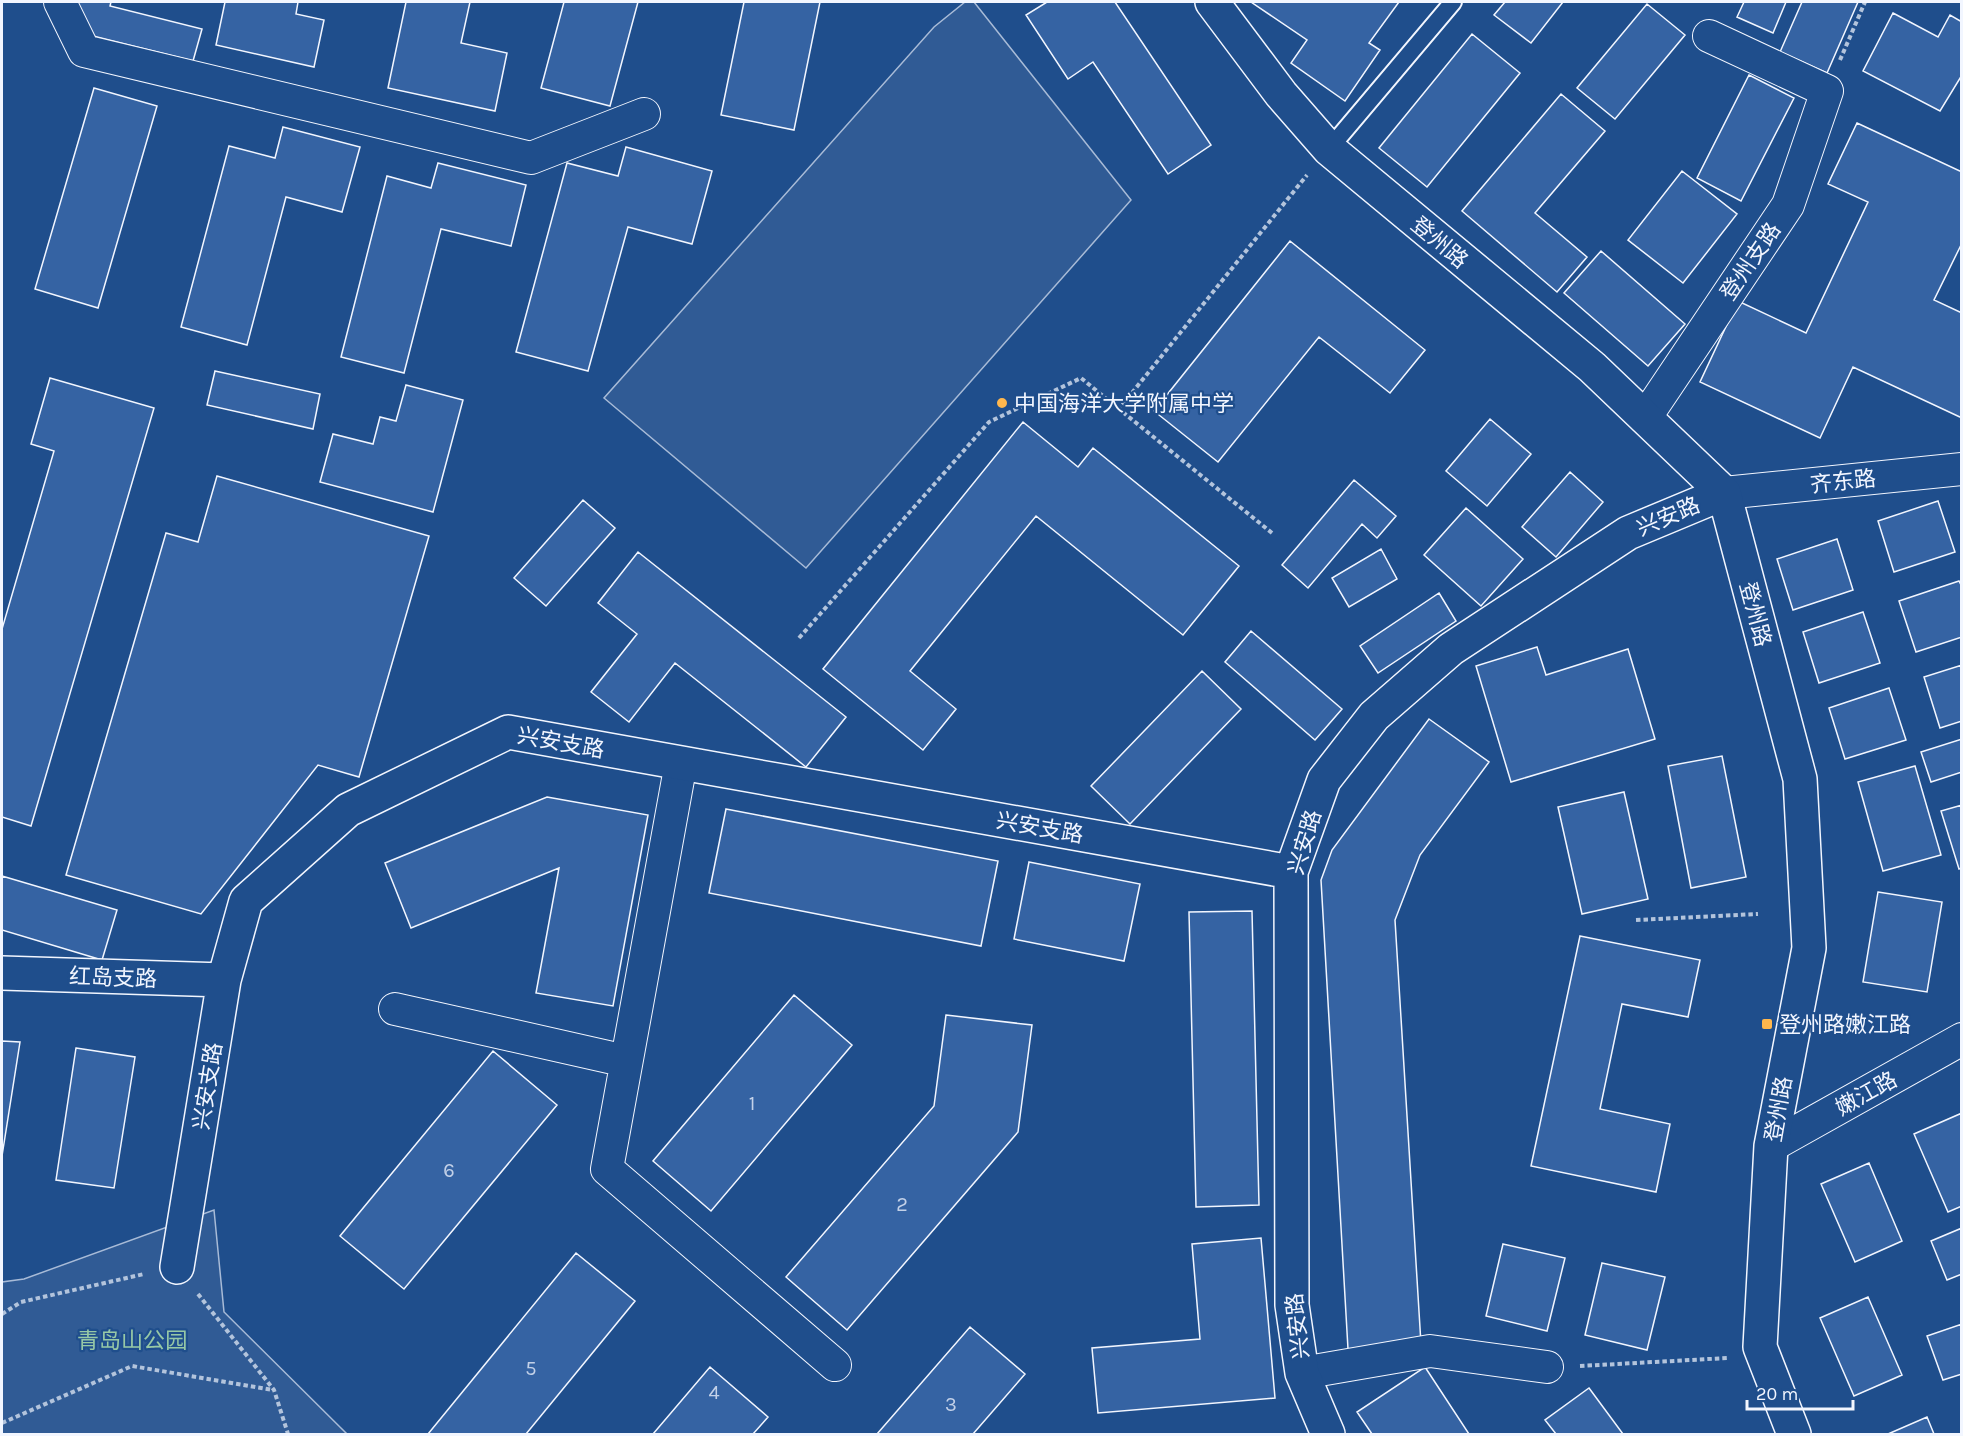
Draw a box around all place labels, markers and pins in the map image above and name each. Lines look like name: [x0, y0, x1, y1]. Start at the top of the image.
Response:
place label: 中国海洋大学附属中学: [1014, 391, 1234, 417]
marker: 中国海洋大学附属中学: [995, 396, 1009, 410]
place label: 登州路嫩江路: [1779, 1012, 1911, 1038]
marker: 登州路嫩江路: [1760, 1017, 1774, 1031]

